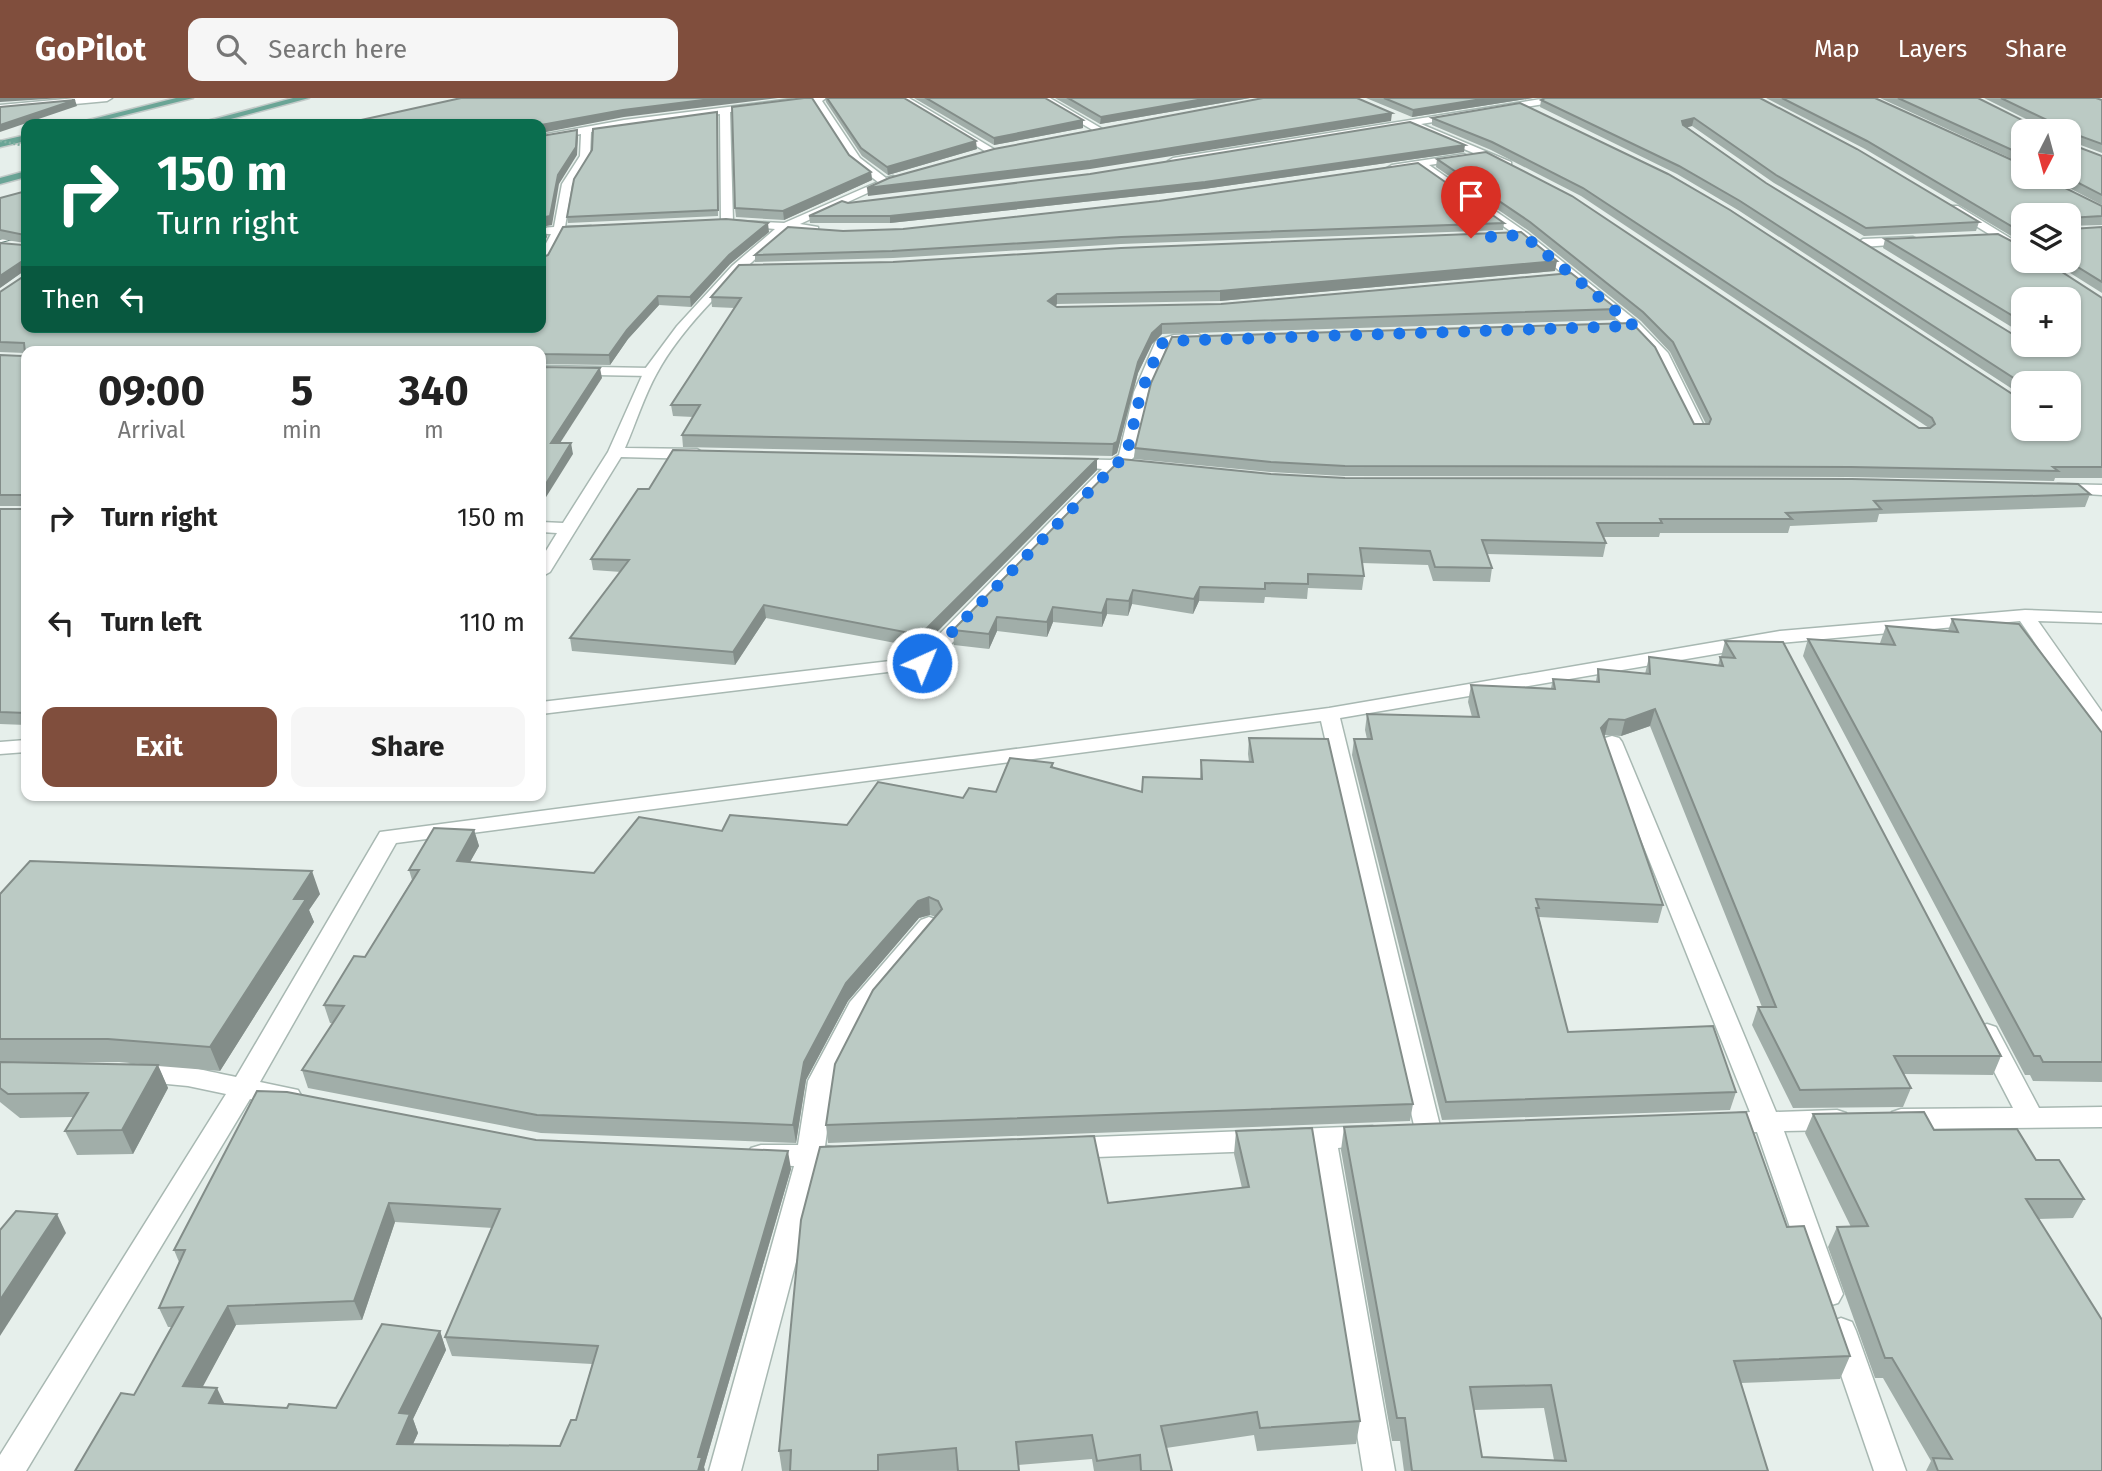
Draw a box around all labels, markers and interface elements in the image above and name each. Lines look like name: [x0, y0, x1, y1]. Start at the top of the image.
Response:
search box: [188, 18, 678, 81]
text: GoPilot: [35, 29, 146, 69]
icon: search: [212, 30, 250, 68]
text: Search here: [268, 34, 407, 65]
text: Map: [1814, 35, 1860, 63]
text: Layers: [1898, 35, 1967, 63]
text: Share: [2005, 35, 2067, 63]
north arrow: [2011, 119, 2081, 189]
map controls: [2011, 119, 2081, 441]
text: 150 m: [157, 144, 288, 203]
icon: right: [42, 147, 133, 238]
pin: [1441, 166, 1501, 238]
icon: arrive: [1452, 177, 1490, 215]
button: layers: [2011, 203, 2081, 273]
text: Turn right: [157, 204, 299, 242]
icon: left: [114, 280, 152, 318]
text: Then: [42, 284, 100, 315]
button: +: [2011, 287, 2081, 357]
text: 09:00: [98, 366, 205, 416]
text: 5: [291, 366, 313, 416]
text: 340: [399, 366, 469, 416]
button: −: [2011, 371, 2081, 441]
text: Arrival: [118, 416, 185, 444]
text: min: [282, 416, 322, 444]
text: m: [424, 416, 444, 444]
icon: right: [42, 499, 80, 537]
text: Turn right: [101, 502, 218, 533]
text: 150 m: [457, 502, 525, 533]
icon: left: [42, 604, 80, 642]
text: Turn left: [101, 607, 202, 638]
text: 110 m: [459, 607, 525, 638]
position arrow: [885, 626, 959, 700]
button: Exit: [42, 707, 277, 787]
button: Share: [291, 707, 525, 787]

